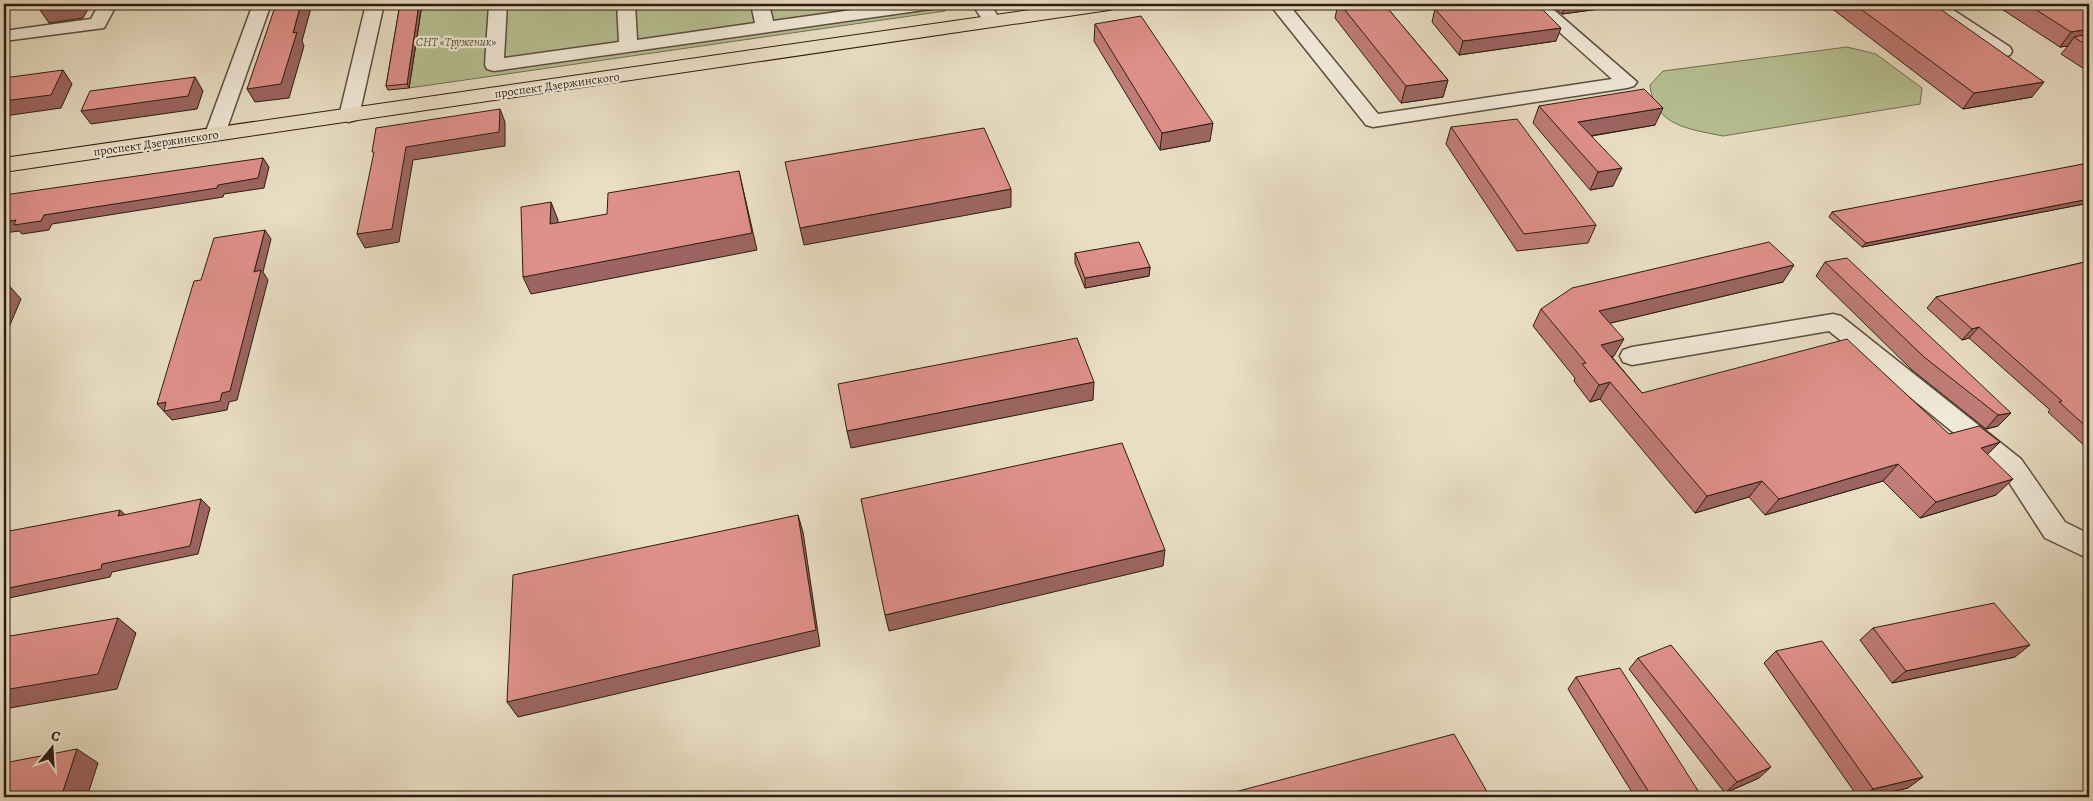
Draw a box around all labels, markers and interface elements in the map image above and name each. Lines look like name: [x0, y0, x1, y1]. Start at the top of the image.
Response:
park label: СНТ «Труженик»: [416, 34, 496, 50]
street label: проспект Дзержинского: [493, 68, 621, 102]
street label: проспект Дзержинского: [92, 126, 220, 160]
north arrow: [28, 724, 78, 774]
text: С: [49, 726, 63, 747]

